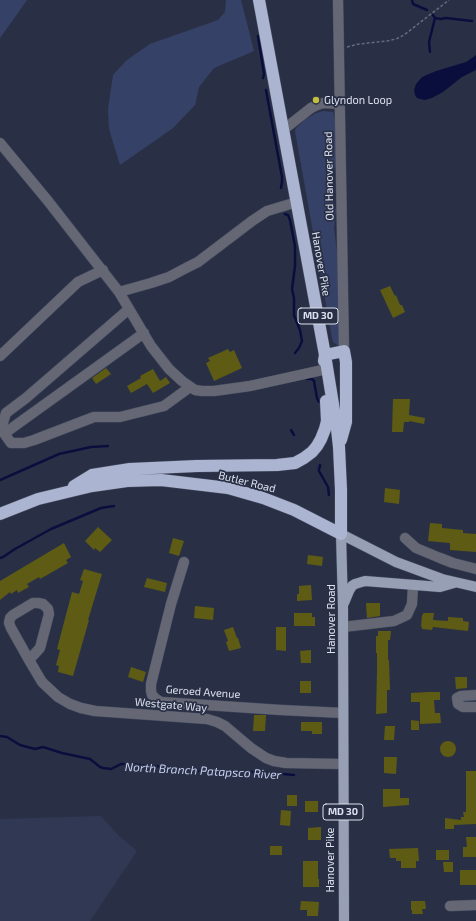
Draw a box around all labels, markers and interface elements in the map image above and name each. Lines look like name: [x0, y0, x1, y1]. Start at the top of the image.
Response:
place label: Glyndon Loop: [324, 93, 392, 107]
marker: Glyndon Loop: [311, 95, 321, 105]
street label: Old Hanover Road: [322, 131, 336, 221]
street label: Hanover Pike: [309, 231, 333, 297]
road number: MD 30: [298, 308, 338, 324]
street label: Butler Road: [217, 469, 277, 495]
street label: Hanover Road: [324, 584, 338, 654]
street label: Geroed Avenue: [165, 683, 241, 701]
street label: Westgate Way: [134, 695, 208, 715]
water label: North Branch Patapsco River: [124, 760, 282, 782]
road number: MD 30: [323, 804, 363, 820]
street label: Hanover Pike: [323, 827, 337, 893]

